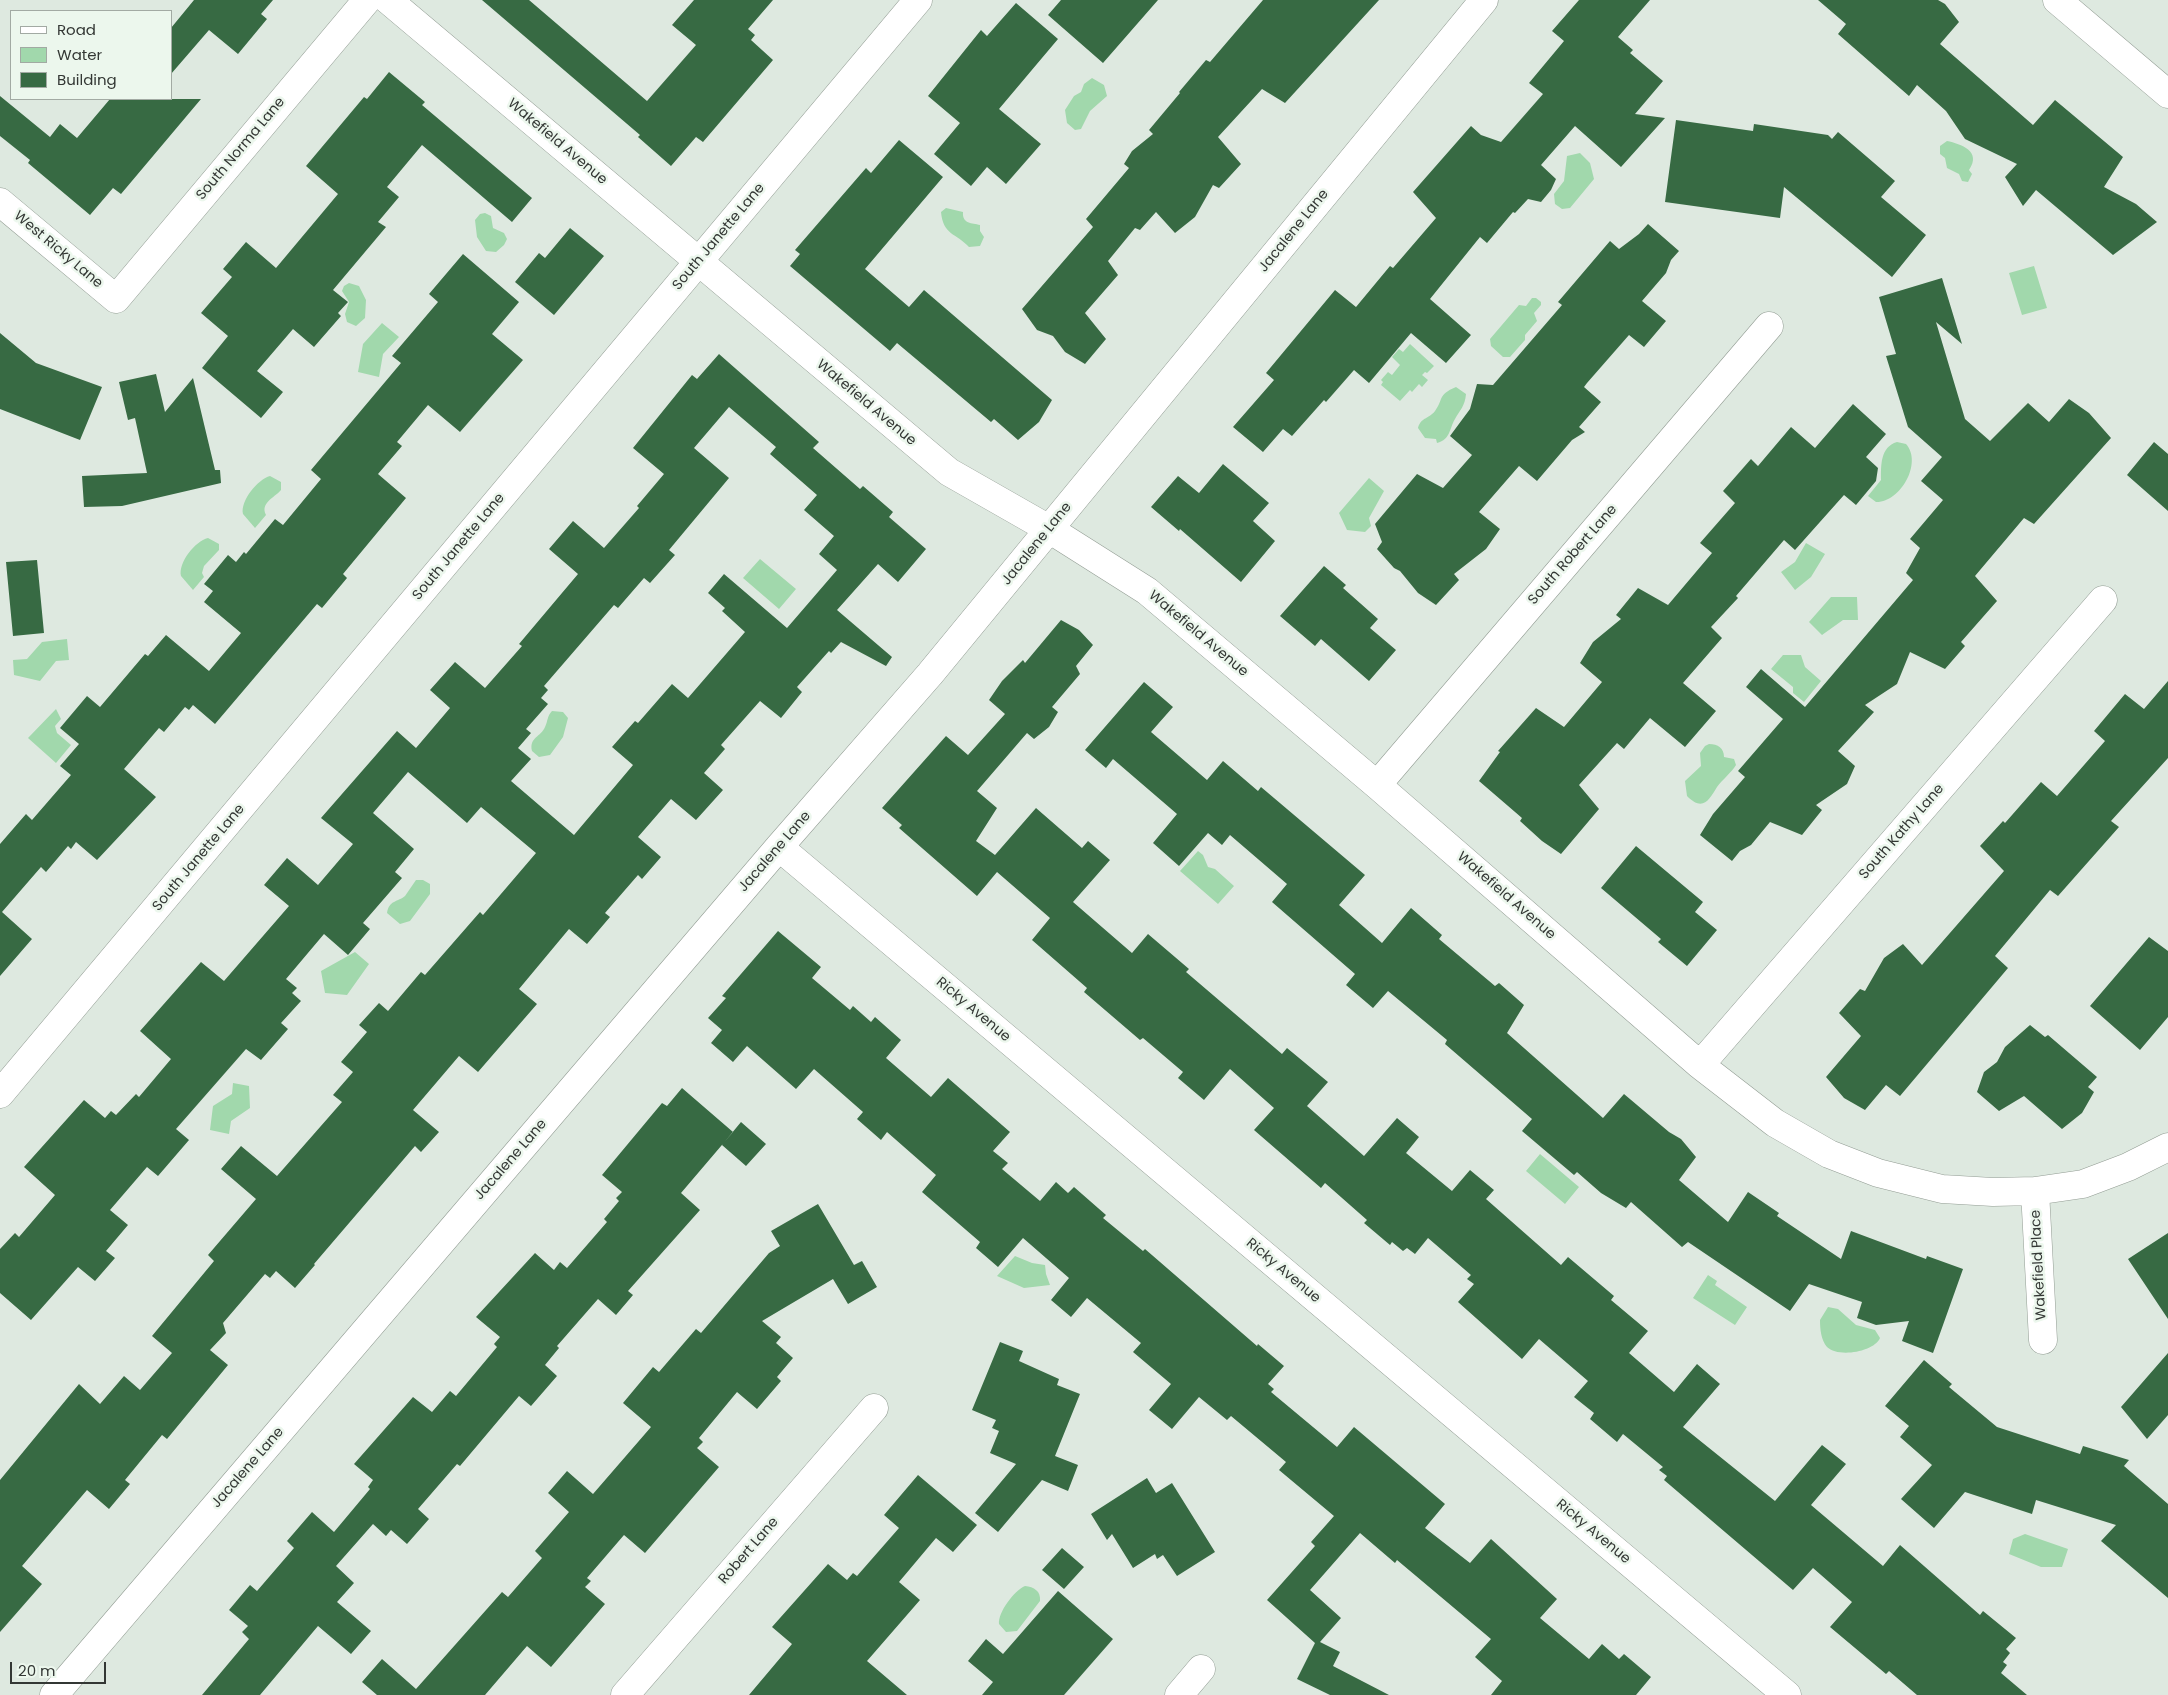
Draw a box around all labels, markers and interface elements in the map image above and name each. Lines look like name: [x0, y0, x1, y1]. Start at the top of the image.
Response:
legend: [10, 10, 172, 100]
text: Road: [57, 19, 96, 40]
text: Water: [57, 44, 102, 65]
text: Building: [57, 69, 117, 90]
street label: South Norma Lane: [193, 94, 289, 204]
street label: Wakefield Avenue: [504, 95, 610, 189]
street label: South Janette Lane: [669, 180, 769, 294]
street label: Jacalene Lane: [1256, 186, 1332, 276]
street label: West Ricky Lane: [10, 208, 106, 292]
street label: Wakefield Avenue: [813, 356, 919, 450]
street label: South Janette Lane: [409, 490, 509, 604]
street label: Jacalene Lane: [999, 499, 1075, 589]
street label: South Robert Lane: [1525, 502, 1621, 608]
street label: Wakefield Avenue: [1145, 587, 1251, 681]
street label: South Kathy Lane: [1856, 781, 1948, 883]
street label: South Janette Lane: [149, 801, 249, 915]
street label: Jacalene Lane: [735, 808, 815, 896]
street label: Wakefield Avenue: [1453, 849, 1559, 943]
street label: Ricky Avenue: [932, 974, 1014, 1046]
street label: Jacalene Lane: [471, 1116, 551, 1204]
street label: Wakefield Place: [2028, 1209, 2050, 1321]
street label: Ricky Avenue: [1242, 1235, 1324, 1307]
street label: Jacalene Lane: [208, 1424, 288, 1512]
street label: Ricky Avenue: [1552, 1496, 1634, 1568]
street label: Robert Lane: [715, 1514, 783, 1588]
scale bar: [12, 1652, 109, 1684]
text: 20 m: [18, 1660, 56, 1681]

